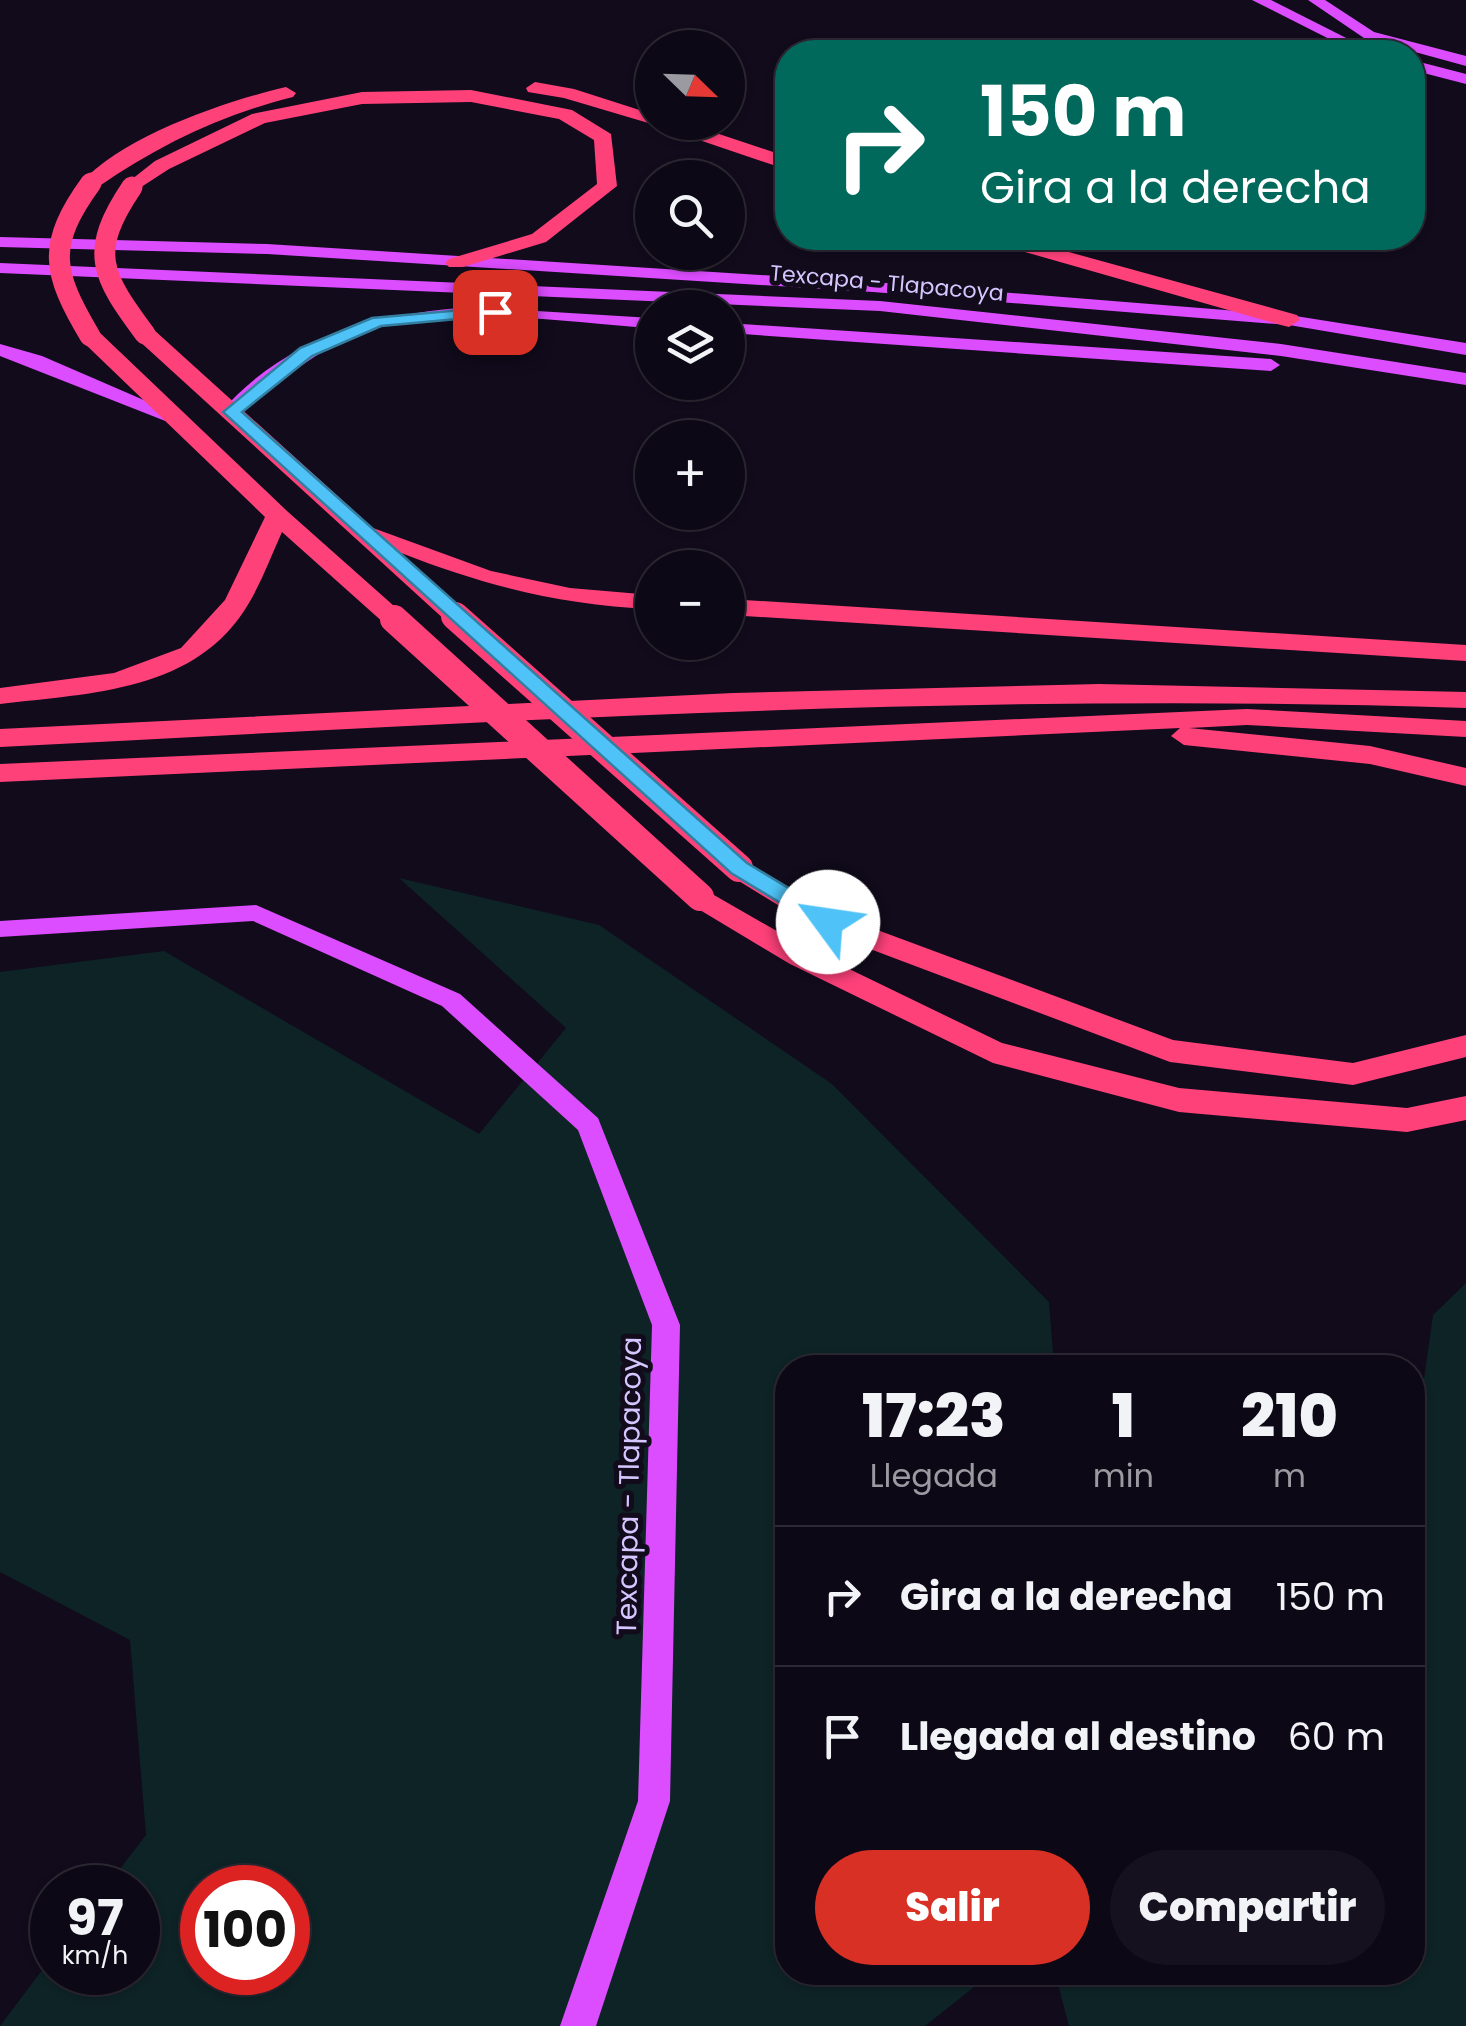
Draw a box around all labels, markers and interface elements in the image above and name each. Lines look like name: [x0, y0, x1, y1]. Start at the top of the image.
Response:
north arrow: [635, 30, 745, 140]
map controls: [635, 30, 745, 660]
text: 150 m: [980, 62, 1186, 161]
icon: right: [815, 80, 945, 210]
text: Gira a la derecha: [980, 156, 1371, 219]
button: search: [635, 160, 745, 270]
street label: Texcapa - Tlapacoya: [769, 257, 1005, 309]
pin: [453, 270, 538, 355]
icon: arrive: [468, 285, 523, 340]
button: layers: [635, 290, 745, 400]
button: +: [635, 420, 745, 530]
button: −: [635, 550, 745, 660]
position arrow: [776, 870, 880, 974]
street label: Texcapa - Tlapacoya: [607, 1336, 651, 1636]
text: 17:23: [862, 1374, 1006, 1458]
text: 1: [1112, 1374, 1135, 1458]
text: 210: [1241, 1374, 1338, 1458]
text: Llegada: [870, 1453, 998, 1498]
text: min: [1093, 1453, 1154, 1498]
text: m: [1273, 1453, 1306, 1498]
icon: right: [815, 1569, 870, 1624]
text: Gira a la derecha: [900, 1570, 1233, 1623]
text: 150 m: [1276, 1570, 1385, 1623]
icon: arrive: [815, 1709, 870, 1764]
text: Llegada al destino: [900, 1710, 1256, 1763]
text: 60 m: [1288, 1710, 1385, 1763]
button: Salir: [815, 1850, 1090, 1965]
button: Compartir: [1110, 1850, 1385, 1965]
speed limit sign: 100: [180, 1865, 310, 1995]
text: 97: [66, 1882, 124, 1953]
text: km/h: [62, 1938, 128, 1973]

